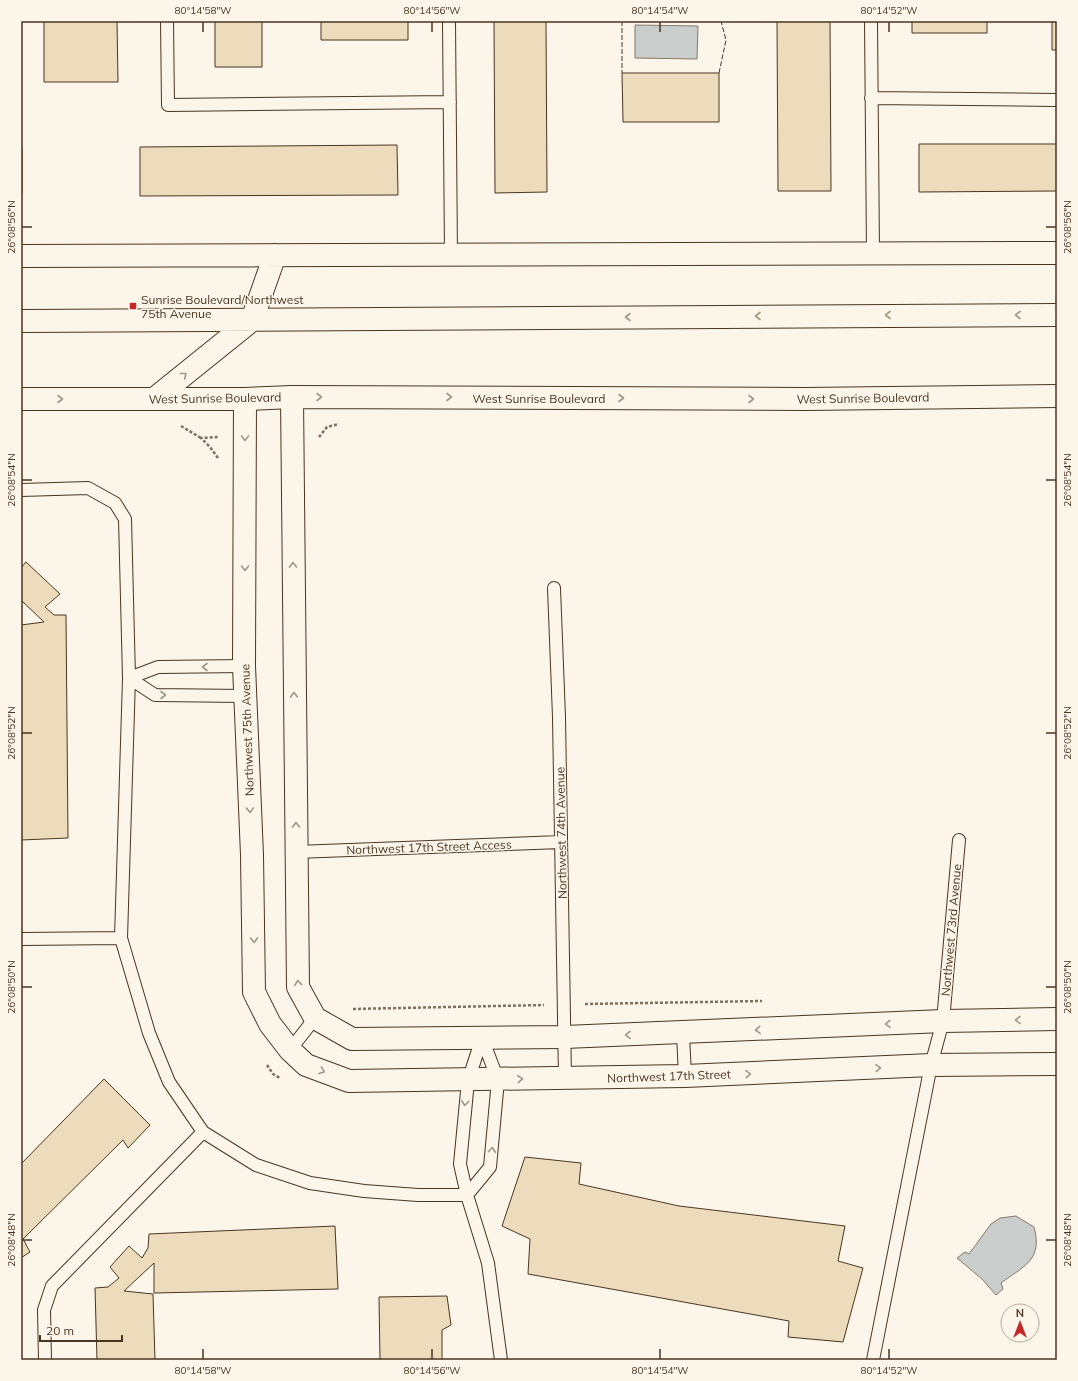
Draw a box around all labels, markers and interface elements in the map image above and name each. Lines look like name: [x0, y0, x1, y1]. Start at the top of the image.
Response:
text: 80°14'58"W: [175, 4, 231, 17]
text: 80°14'56"W: [404, 4, 460, 17]
text: 80°14'54"W: [632, 4, 688, 17]
text: 80°14'52"W: [861, 4, 917, 17]
text: 26°08'56"N: [5, 200, 18, 254]
text: 26°08'56"N: [1061, 200, 1074, 254]
place label: Sunrise Boulevard/Northwest 75th Avenue: [141, 292, 303, 321]
marker: Sunrise Boulevard/Northwest 75th Avenue: [128, 301, 138, 311]
one-way arrow: [885, 311, 891, 319]
one-way arrow: [1015, 311, 1021, 319]
one-way arrow: [755, 312, 761, 320]
one-way arrow: [625, 313, 631, 321]
one-way arrow: [180, 372, 187, 379]
street label: West Sunrise Boulevard: [148, 389, 282, 407]
street label: West Sunrise Boulevard: [796, 389, 930, 407]
street label: West Sunrise Boulevard: [473, 391, 605, 406]
one-way arrow: [316, 393, 322, 401]
one-way arrow: [446, 393, 452, 401]
one-way arrow: [618, 394, 624, 402]
one-way arrow: [57, 395, 63, 403]
one-way arrow: [748, 395, 754, 403]
one-way arrow: [241, 435, 249, 441]
text: 26°08'54"N: [5, 453, 18, 507]
text: 26°08'54"N: [1061, 453, 1074, 507]
one-way arrow: [289, 562, 297, 568]
one-way arrow: [241, 565, 249, 571]
one-way arrow: [202, 663, 208, 671]
street label: Northwest 75th Avenue: [237, 664, 257, 796]
one-way arrow: [160, 691, 166, 699]
one-way arrow: [290, 692, 298, 698]
text: 26°08'52"N: [5, 706, 18, 760]
text: 26°08'52"N: [1061, 706, 1074, 760]
street label: Northwest 74th Avenue: [552, 767, 570, 899]
one-way arrow: [246, 807, 254, 813]
one-way arrow: [292, 822, 300, 828]
street label: Northwest 17th Street Access: [346, 837, 512, 857]
street label: Northwest 73rd Avenue: [938, 863, 964, 997]
one-way arrow: [249, 937, 258, 943]
text: 26°08'50"N: [5, 960, 18, 1014]
text: 26°08'50"N: [1061, 960, 1074, 1014]
one-way arrow: [294, 980, 303, 986]
one-way arrow: [1015, 1016, 1021, 1024]
one-way arrow: [885, 1019, 891, 1028]
one-way arrow: [755, 1026, 761, 1034]
one-way arrow: [625, 1031, 631, 1039]
one-way arrow: [875, 1064, 881, 1072]
one-way arrow: [319, 1066, 326, 1074]
street label: Northwest 17th Street: [607, 1066, 731, 1086]
one-way arrow: [745, 1069, 751, 1078]
one-way arrow: [517, 1075, 523, 1084]
one-way arrow: [461, 1100, 470, 1106]
one-way arrow: [487, 1147, 496, 1153]
text: 26°08'48"N: [5, 1213, 18, 1267]
text: 26°08'48"N: [1061, 1213, 1074, 1267]
north arrow: [1000, 1303, 1040, 1343]
text: N: [1016, 1306, 1024, 1320]
scale bar: [40, 1317, 122, 1343]
text: 20 m: [46, 1323, 74, 1338]
text: 80°14'58"W: [175, 1364, 231, 1377]
text: 80°14'56"W: [404, 1364, 460, 1377]
text: 80°14'54"W: [632, 1364, 688, 1377]
text: 80°14'52"W: [861, 1364, 917, 1377]

